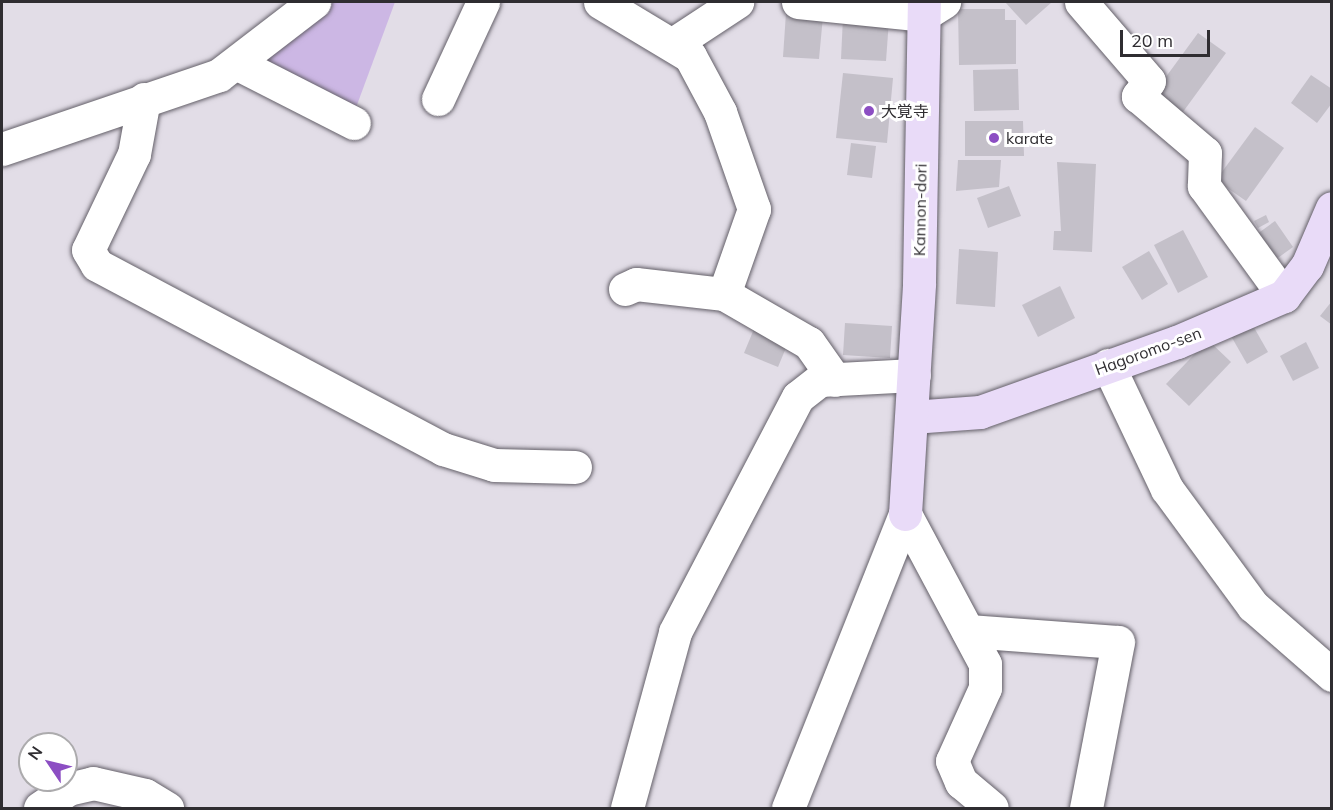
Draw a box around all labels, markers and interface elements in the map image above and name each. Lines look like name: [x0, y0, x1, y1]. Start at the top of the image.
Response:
scale bar: [1123, 18, 1213, 56]
text: 20 m: [1131, 29, 1173, 52]
place label: 大覚寺: [881, 101, 929, 121]
marker: 大覚寺: [862, 104, 876, 118]
place label: karate: [1006, 128, 1053, 148]
marker: karate: [987, 131, 1001, 145]
street label: Kannon-dori: [910, 164, 930, 256]
street label: Hagoromo-sen: [1092, 323, 1204, 379]
north arrow: [18, 732, 78, 792]
text: N: [23, 742, 47, 764]

